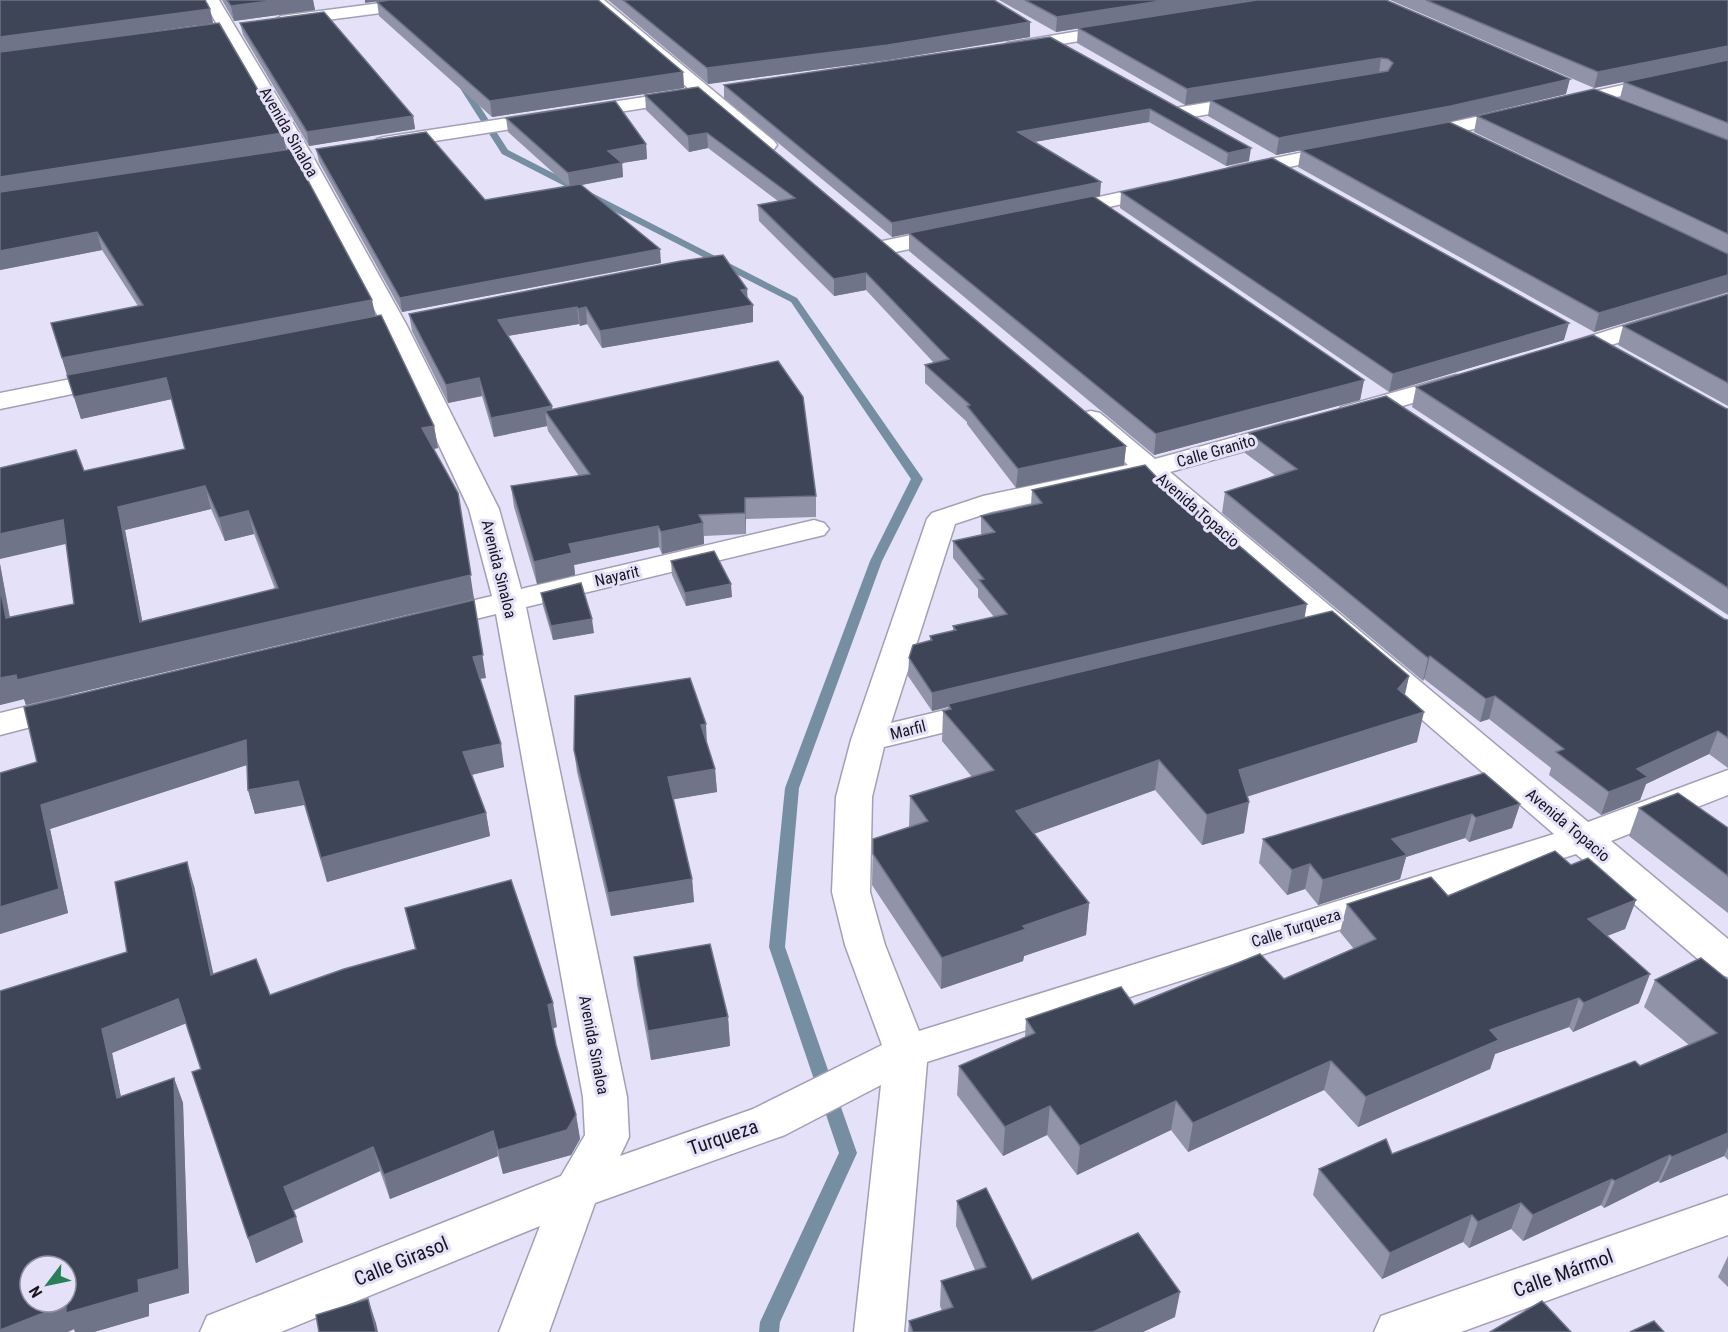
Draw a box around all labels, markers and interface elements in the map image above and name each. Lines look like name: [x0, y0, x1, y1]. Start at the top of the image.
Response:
street label: Avenida Sinaloa: [256, 84, 322, 180]
street label: Calle Granito: [1174, 431, 1258, 471]
street label: Avenida Topacio: [1153, 469, 1243, 551]
street label: Avenida Sinaloa: [478, 518, 520, 620]
street label: Nayarit: [593, 562, 641, 590]
street label: Marfil: [888, 716, 928, 744]
street label: Avenida Topacio: [1522, 784, 1614, 866]
street label: Calle Turqueza: [1249, 905, 1343, 951]
street label: Avenida Sinaloa: [575, 994, 613, 1096]
street label: Turqueza: [685, 1114, 761, 1160]
street label: Calle Girasol: [350, 1231, 452, 1291]
street label: Calle Mármol: [1510, 1244, 1616, 1302]
north arrow: [18, 1254, 78, 1314]
text: N: [25, 1282, 46, 1301]

